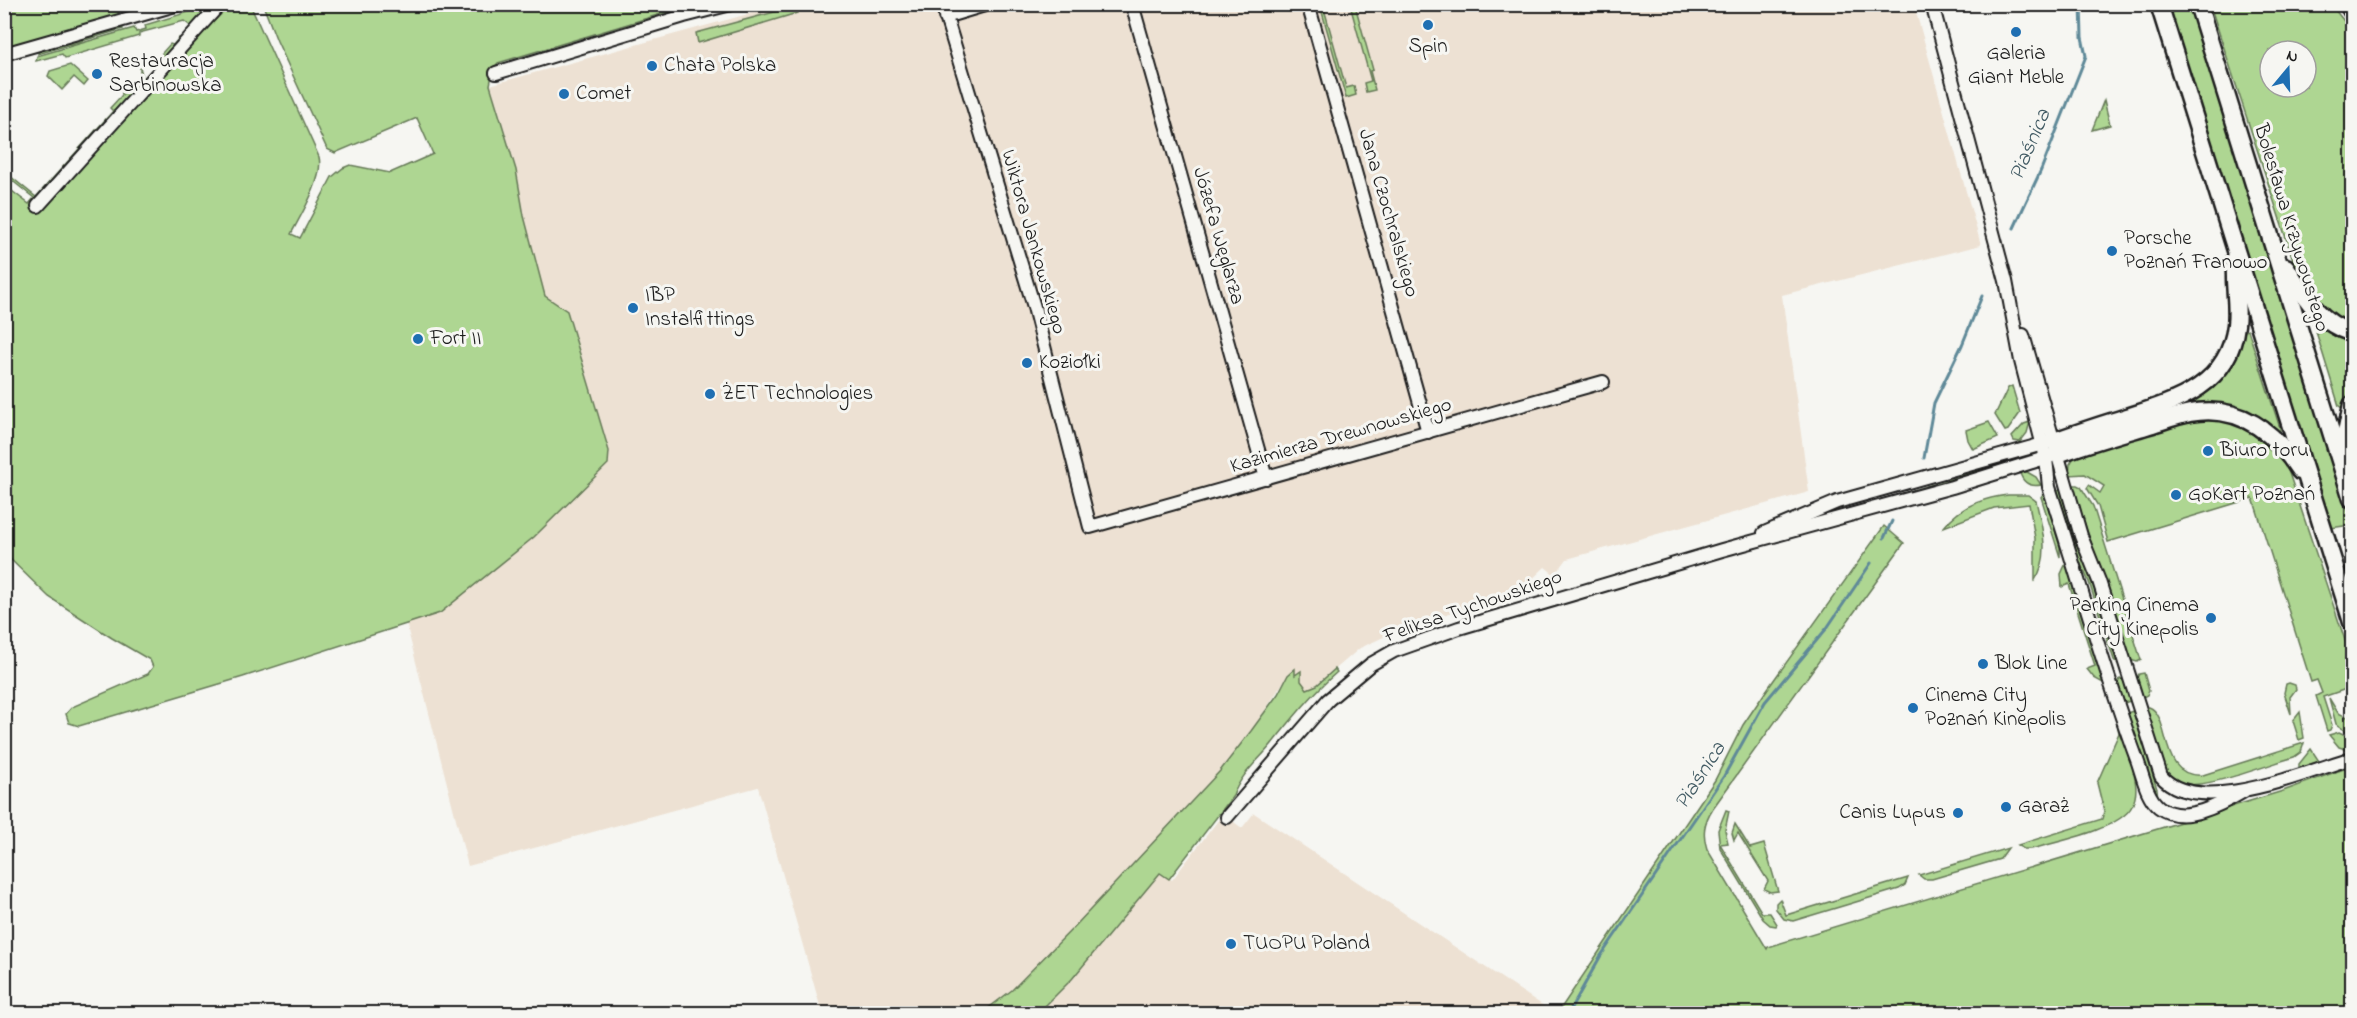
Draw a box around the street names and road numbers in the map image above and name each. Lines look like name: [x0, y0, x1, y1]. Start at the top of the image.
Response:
street label: Bolesława Krzywoustego: [2243, 120, 2337, 336]
street label: Jana Czochralskiego: [1348, 125, 1426, 301]
street label: Wiktora Jankowskiego: [990, 146, 1074, 338]
street label: Józefa Węglarza: [1182, 164, 1252, 309]
street label: Kazimierza Drewnowskiego: [1227, 390, 1456, 484]
street label: Feliksa Tychowskiego: [1379, 562, 1567, 654]

